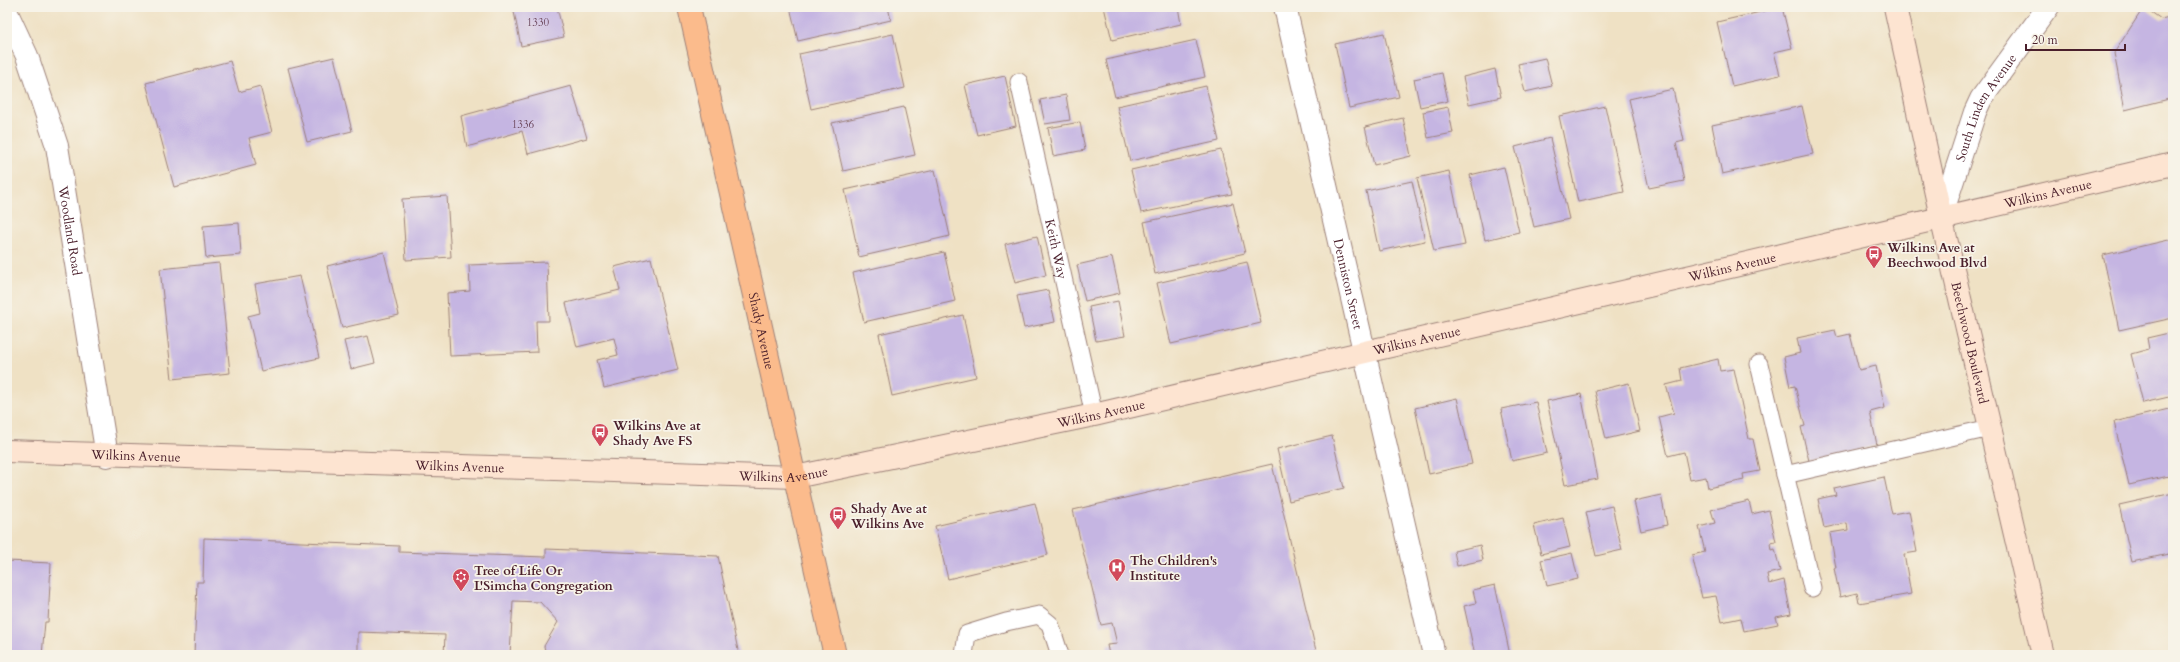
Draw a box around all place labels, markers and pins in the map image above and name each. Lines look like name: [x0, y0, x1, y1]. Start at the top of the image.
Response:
place label: Wilkins Ave at Beechwood Blvd: [1886, 239, 1988, 272]
bus stop icon: Wilkins Ave at Beechwood Blvd: [1864, 244, 1884, 269]
place label: Wilkins Ave at Shady Ave FS: [612, 417, 701, 450]
bus stop icon: Wilkins Ave at Shady Ave FS: [590, 422, 610, 447]
place label: Shady Ave at Wilkins Ave: [850, 500, 927, 533]
bus stop icon: Shady Ave at Wilkins Ave: [828, 505, 848, 530]
place label: The Children's Institute: [1130, 552, 1217, 585]
hospital icon: The Children's Institute: [1107, 557, 1127, 582]
place label: Tree of Life Or L'Simcha Congregation: [474, 562, 614, 595]
synagogue icon: Tree of Life Or L'Simcha Congregation: [451, 567, 471, 592]

